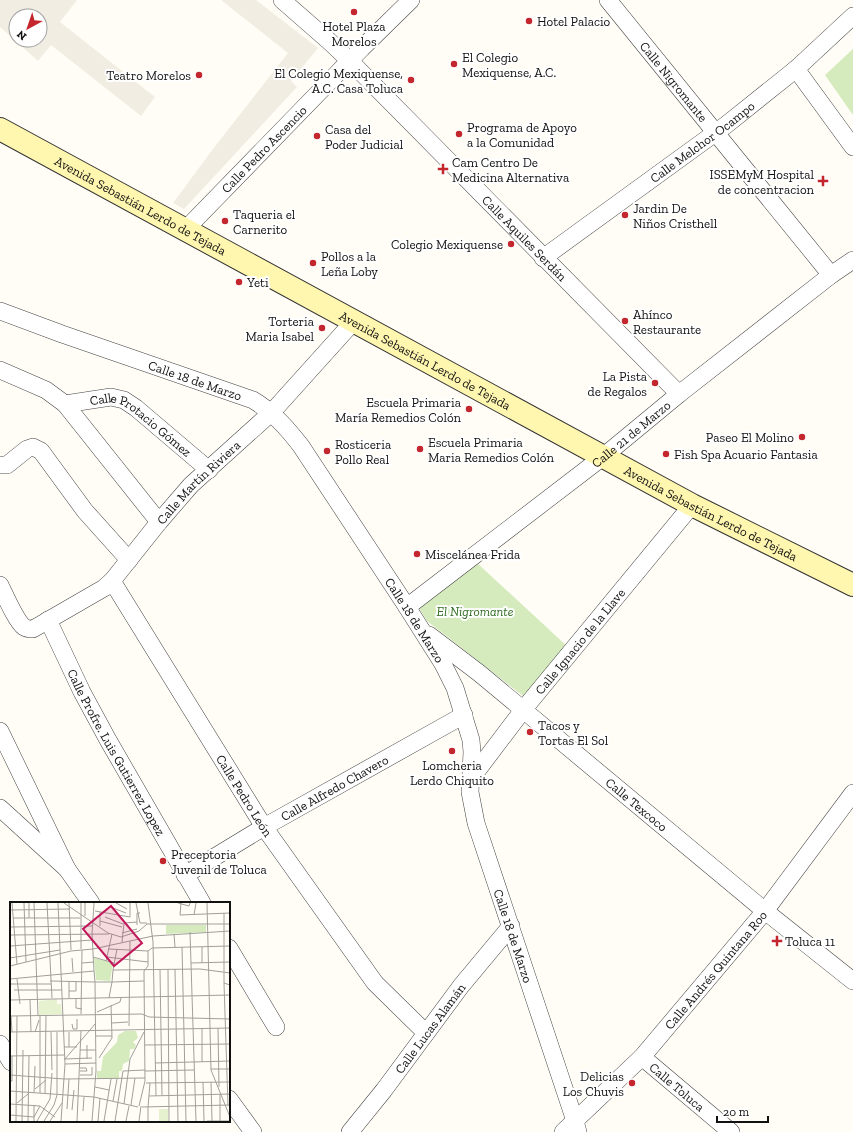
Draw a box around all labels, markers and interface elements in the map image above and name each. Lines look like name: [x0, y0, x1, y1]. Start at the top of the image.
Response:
marker: Hotel Plaza Morelos: [349, 7, 359, 17]
north arrow: [8, 8, 48, 48]
place label: Hotel Palacio: [537, 14, 611, 29]
marker: Hotel Palacio: [524, 16, 534, 26]
place label: Hotel Plaza Morelos: [322, 19, 386, 49]
text: N: [14, 27, 29, 43]
street label: Calle Nigromante: [637, 39, 711, 125]
place label: El Colegio Mexiquense, A.C.: [462, 50, 556, 80]
marker: El Colegio Mexiquense, A.C.: [449, 59, 459, 69]
place label: El Colegio Mexiquense, A.C. Casa Toluca: [274, 66, 404, 96]
place label: Teatro Morelos: [106, 68, 191, 83]
marker: Teatro Morelos: [194, 70, 204, 80]
marker: El Colegio Mexiquense, A.C. Casa Toluca: [406, 75, 416, 85]
street label: Calle Melchor Ocampo: [647, 98, 758, 186]
street label: Calle Pedro Ascencio: [218, 102, 310, 196]
place label: Programa de Apoyo a la Comunidad: [467, 120, 577, 150]
place label: Casa del Poder Judicial: [325, 122, 404, 152]
marker: Programa de Apoyo a la Comunidad: [454, 129, 464, 139]
marker: Casa del Poder Judicial: [312, 131, 322, 141]
street label: Avenida Sebastián Lerdo de Tejada: [52, 153, 229, 259]
place label: Cam Centro De Medicina Alternativa: [452, 155, 570, 185]
marker: Cam Centro De Medicina Alternativa: [437, 163, 449, 175]
place label: ISSEMyM Hospital de concentracion: [709, 167, 815, 197]
marker: ISSEMyM Hospital de concentracion: [817, 175, 829, 187]
street label: Calle Aquiles Serdán: [479, 192, 570, 284]
place label: Jardin De Niños Cristhell: [633, 201, 718, 231]
place label: Taqueria el Carnerito: [233, 207, 296, 237]
marker: Jardin De Niños Cristhell: [620, 210, 630, 220]
marker: Taqueria el Carnerito: [220, 216, 230, 226]
place label: Colegio Mexiquense: [391, 237, 503, 252]
marker: Colegio Mexiquense: [506, 239, 516, 249]
place label: Pollos a la Leña Loby: [321, 249, 378, 279]
marker: Pollos a la Leña Loby: [308, 258, 318, 268]
place label: Yeti: [246, 275, 269, 290]
marker: Yeti: [234, 277, 244, 287]
place label: Ahínco Restaurante: [633, 307, 701, 337]
street label: Avenida Sebastián Lerdo de Tejada: [337, 308, 514, 413]
place label: Torteria Maria Isabel: [245, 314, 315, 344]
marker: Ahínco Restaurante: [620, 316, 630, 326]
marker: Torteria Maria Isabel: [317, 323, 327, 333]
street label: Calle 18 de Marzo: [146, 357, 244, 404]
place label: La Pista de Regalos: [588, 369, 648, 399]
marker: La Pista de Regalos: [650, 378, 660, 388]
street label: Calle Protacio Gómez: [89, 390, 194, 460]
place label: Escuela Primaria María Remedios Colón: [335, 395, 462, 425]
street label: Calle 21 de Marzo: [589, 397, 674, 471]
marker: Escuela Primaria María Remedios Colón: [464, 404, 474, 414]
place label: Paseo El Molino: [706, 430, 794, 445]
marker: Paseo El Molino: [797, 432, 807, 442]
place label: Escuela Primaria Maria Remedios Colón: [428, 435, 555, 465]
street label: Calle Martín Riviera: [154, 437, 244, 527]
place label: Rosticeria Pollo Real: [335, 437, 392, 467]
marker: Escuela Primaria Maria Remedios Colón: [415, 444, 425, 454]
marker: Rosticeria Pollo Real: [322, 446, 332, 456]
place label: Fish Spa Acuario Fantasia: [674, 447, 818, 462]
marker: Fish Spa Acuario Fantasia: [661, 449, 671, 459]
street label: Avenida Sebastián Lerdo de Tejada: [621, 463, 800, 564]
place label: Miscelánea Frida: [425, 547, 521, 562]
marker: Miscelánea Frida: [412, 549, 422, 559]
street label: Calle 18 de Marzo: [382, 575, 447, 666]
street label: Calle Ignacio de la Llave: [532, 585, 628, 697]
park label: El Nigromante: [437, 604, 514, 619]
street label: Calle Profre. Luis Gutierrez Lopez: [64, 667, 169, 838]
place label: Tacos y Tortas El Sol: [538, 718, 609, 748]
marker: Tacos y Tortas El Sol: [525, 727, 535, 737]
marker: Lomcheria Lerdo Chiquito: [447, 746, 457, 756]
street label: Calle Pedro León: [213, 752, 276, 840]
street label: Calle Alfredo Chavero: [278, 752, 391, 824]
place label: Lomcheria Lerdo Chiquito: [410, 758, 494, 788]
street label: Calle Texcoco: [603, 775, 670, 835]
place label: Preceptoria Juvenil de Toluca: [171, 847, 267, 877]
marker: Preceptoria Juvenil de Toluca: [158, 856, 168, 866]
street label: Calle 18 de Marzo: [490, 887, 536, 985]
inset map: [10, 902, 230, 1122]
street label: Calle Andrés Quintana Roo: [662, 907, 770, 1032]
place label: Toluca 11: [785, 934, 835, 949]
marker: Toluca 11: [772, 936, 782, 946]
street label: Calle Lucas Alamán: [392, 980, 469, 1077]
street label: Calle Toluca: [646, 1060, 708, 1115]
place label: Delicias Los Chuvis: [563, 1069, 624, 1099]
marker: Delicias Los Chuvis: [627, 1078, 637, 1088]
scale bar: [717, 1098, 768, 1124]
text: 20 m: [723, 1105, 750, 1119]

